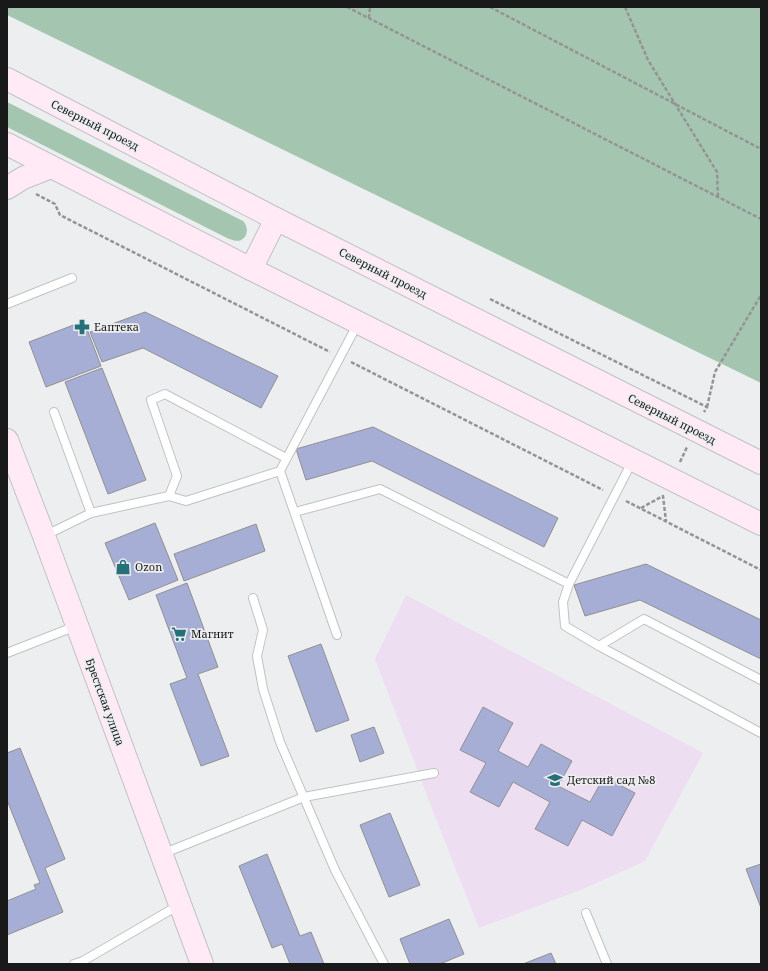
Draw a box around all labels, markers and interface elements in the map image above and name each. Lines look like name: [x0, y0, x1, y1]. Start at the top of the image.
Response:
street label: Северный проезд: [49, 96, 142, 153]
street label: Северный проезд: [337, 244, 430, 301]
pharmacy icon: Еаптека: [73, 318, 91, 336]
place label: Еаптека: [94, 319, 139, 334]
street label: Северный проезд: [626, 390, 719, 447]
shop icon: Ozon: [114, 558, 132, 576]
place label: Ozon: [135, 559, 162, 574]
supermarket icon: Магнит: [170, 625, 188, 643]
place label: Магнит: [191, 626, 234, 641]
street label: Брестская улица: [83, 656, 128, 748]
school or university icon: Детский сад №8: [546, 771, 564, 789]
place label: Детский сад №8: [567, 772, 655, 787]

